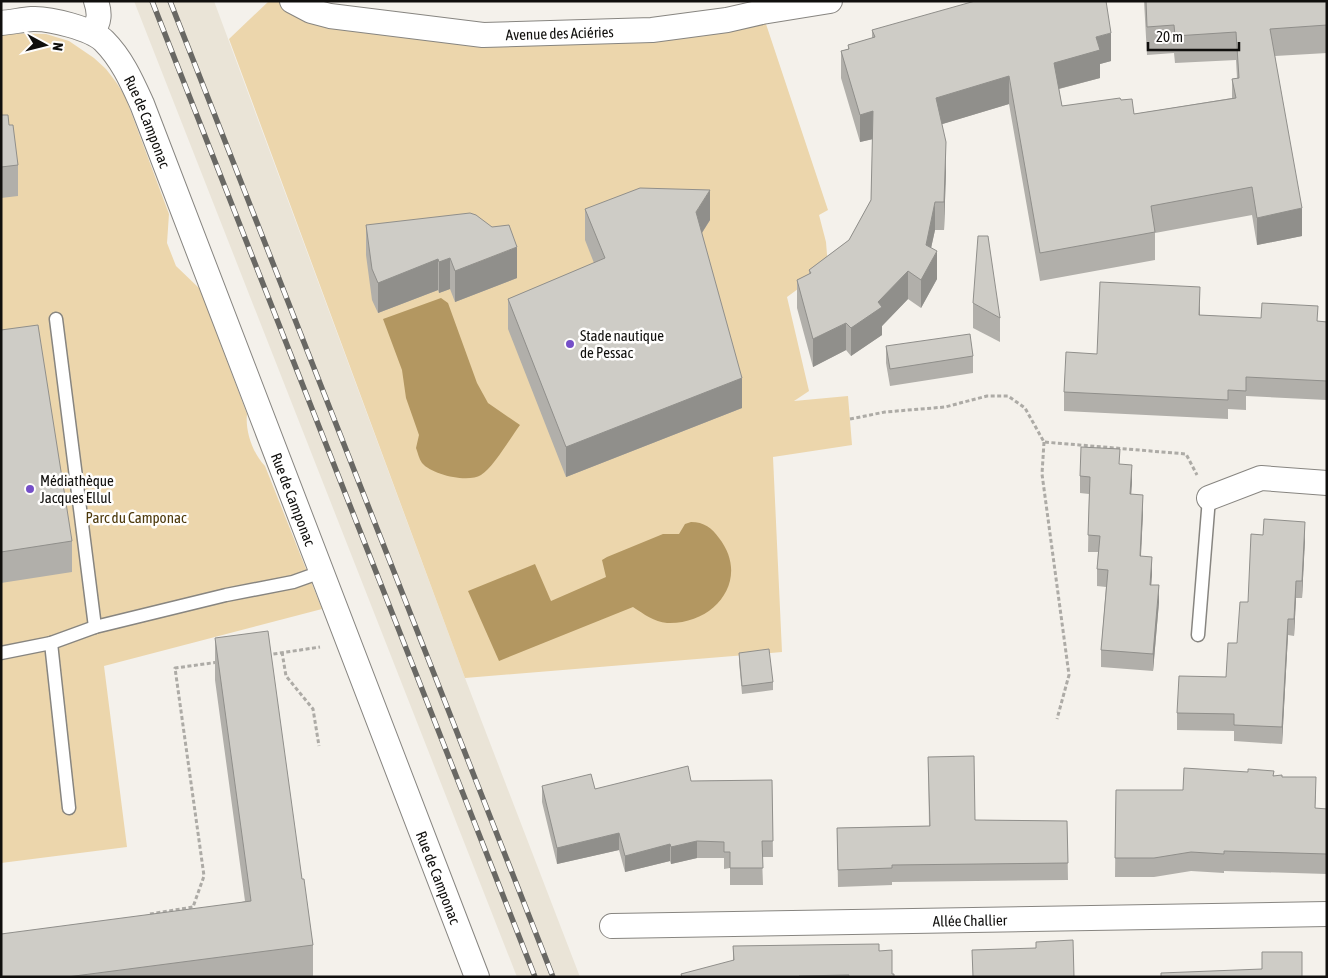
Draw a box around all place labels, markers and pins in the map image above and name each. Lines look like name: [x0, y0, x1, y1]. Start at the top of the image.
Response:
place label: Stade nautique de Pessac: [580, 327, 664, 361]
marker: Stade nautique de Pessac: [564, 338, 576, 350]
place label: Médiathèque Jacques Ellul: [40, 472, 114, 506]
marker: Médiathèque Jacques Ellul: [24, 483, 36, 495]

